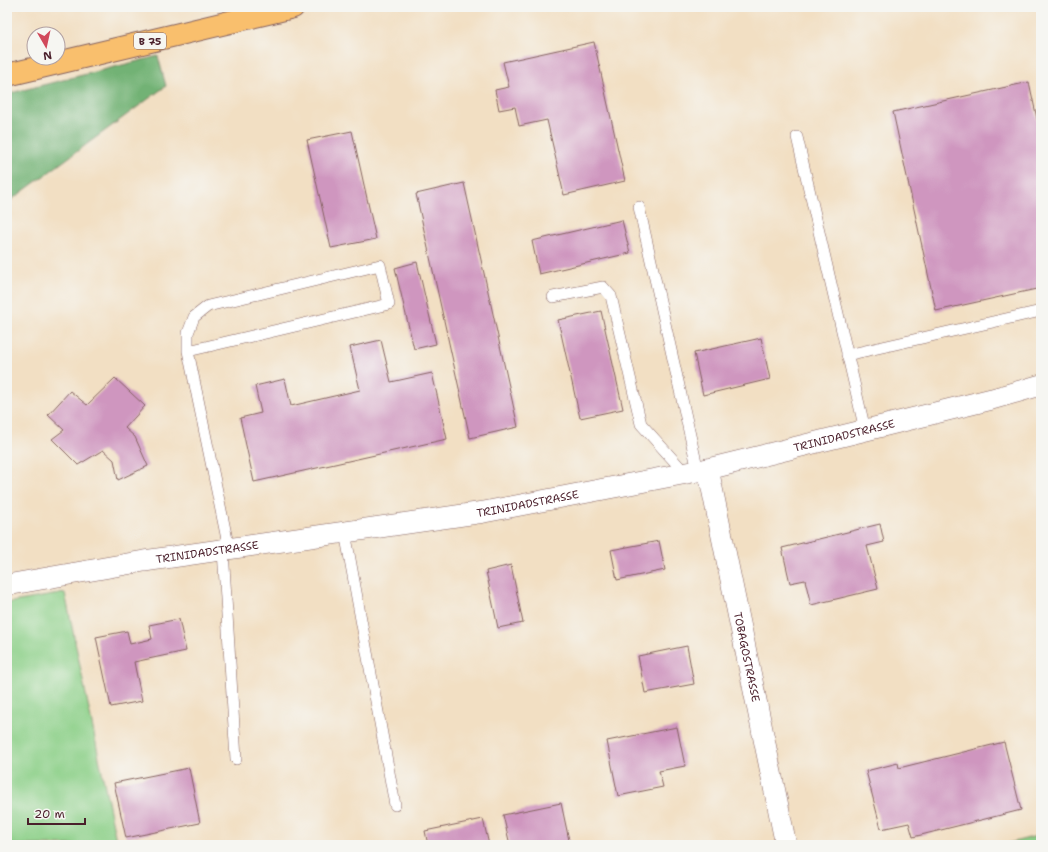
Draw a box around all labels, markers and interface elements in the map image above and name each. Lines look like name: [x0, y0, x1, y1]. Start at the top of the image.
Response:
north arrow: [26, 26, 66, 66]
road number: B 75: [134, 33, 166, 49]
text: N: [42, 47, 53, 64]
street label: TRINIDADSTRASSE: [792, 416, 897, 455]
street label: TRINIDADSTRASSE: [476, 486, 580, 520]
street label: TRINIDADSTRASSE: [155, 537, 260, 567]
street label: TOBAGOSTRASSE: [730, 611, 764, 703]
scale bar: [28, 800, 85, 826]
text: 20 m: [34, 806, 65, 822]

